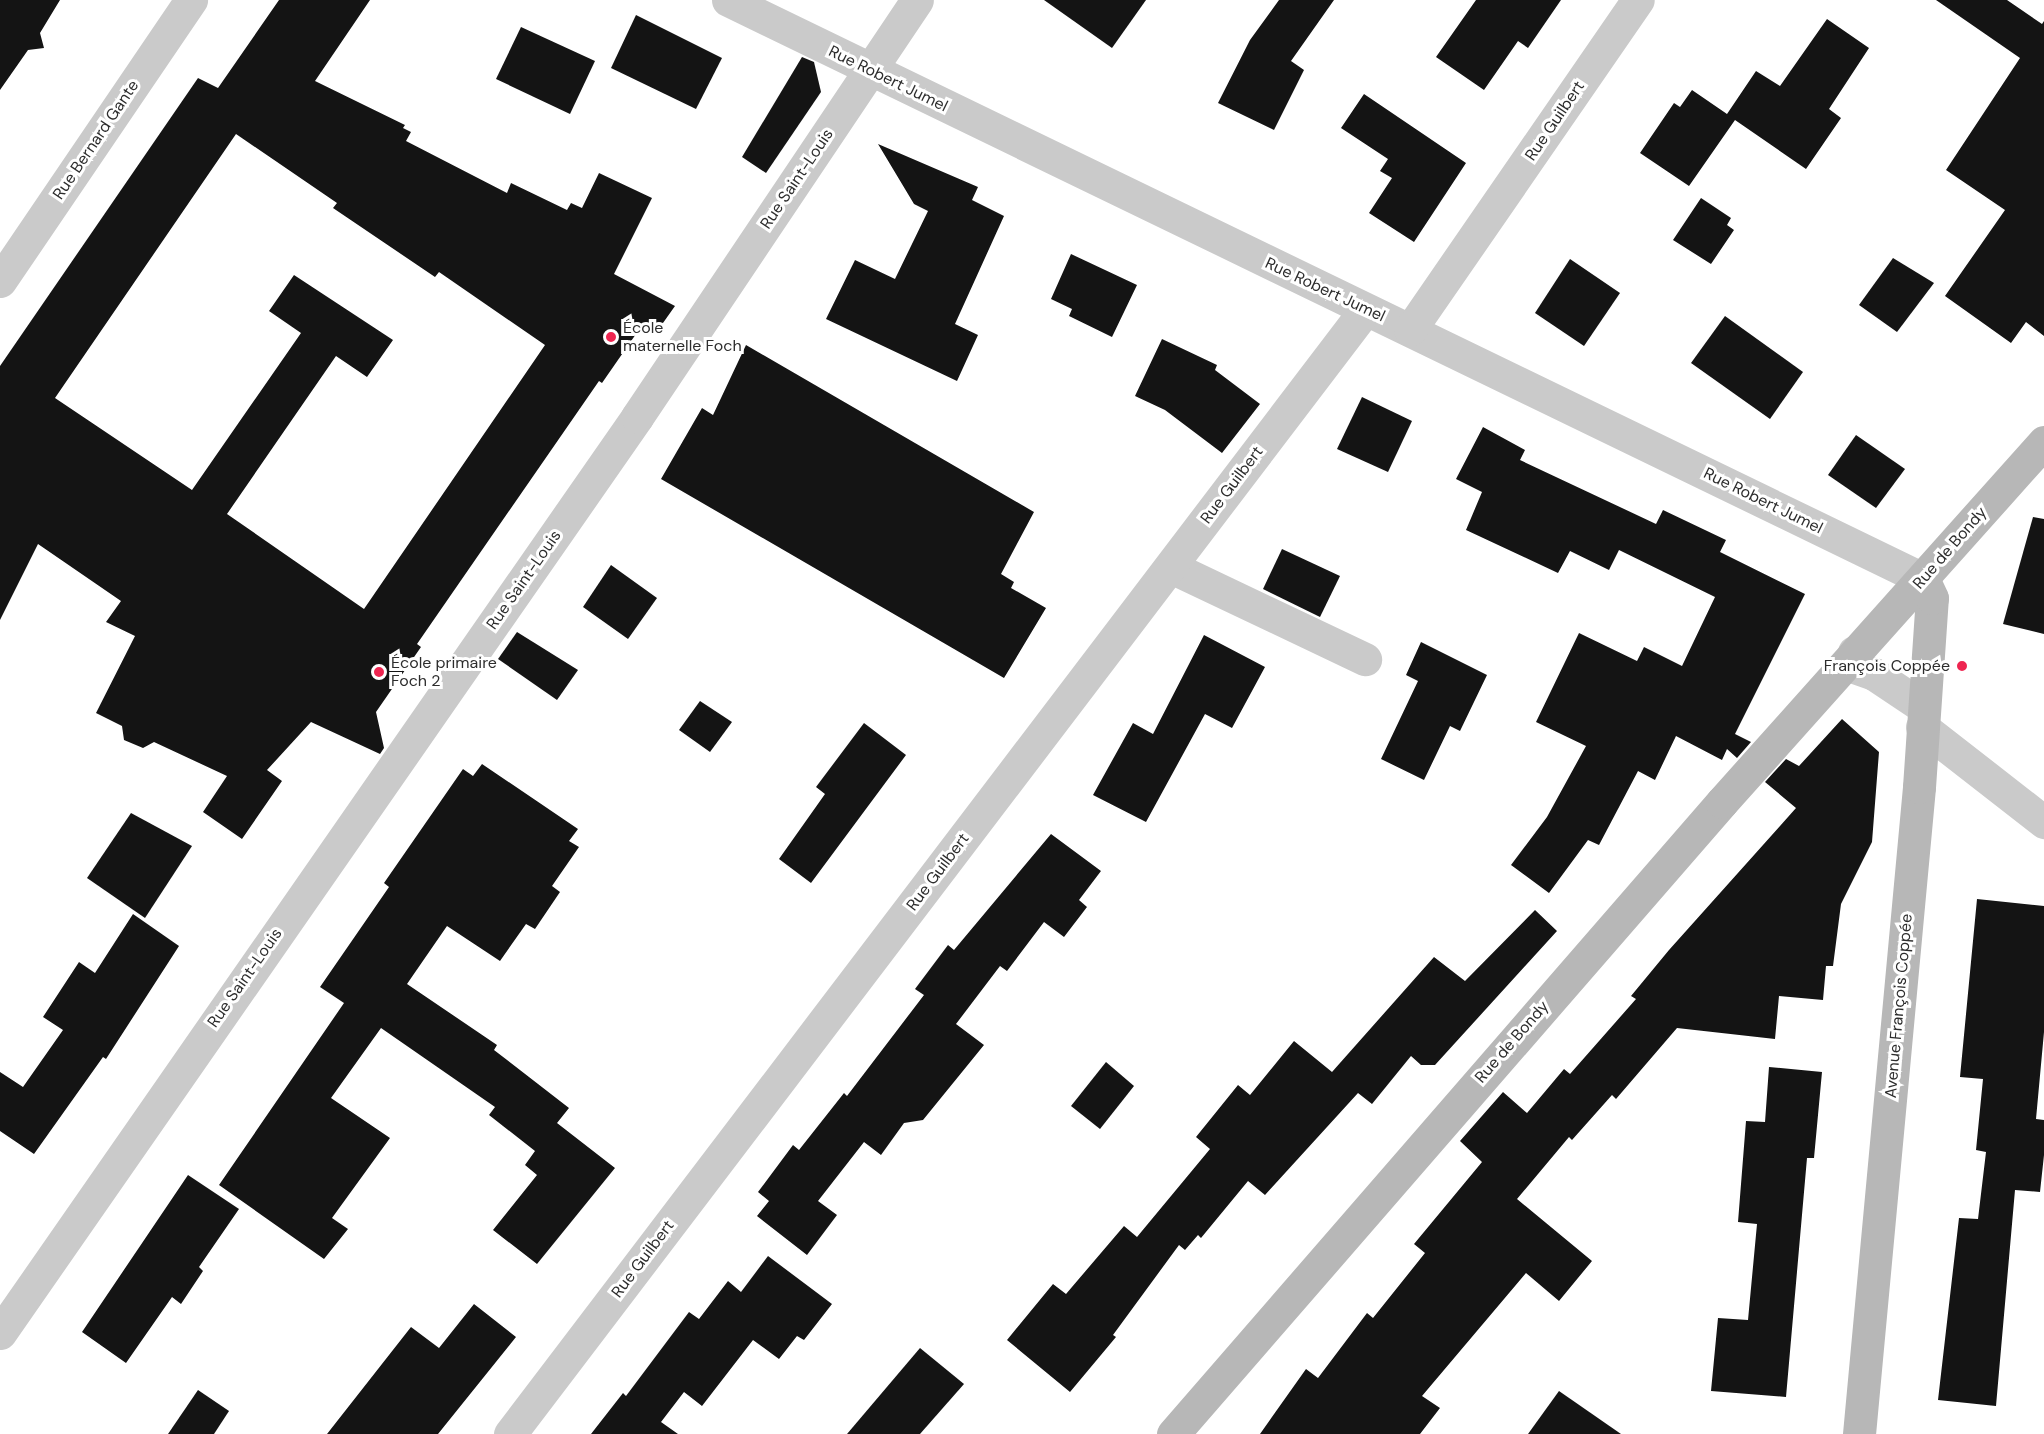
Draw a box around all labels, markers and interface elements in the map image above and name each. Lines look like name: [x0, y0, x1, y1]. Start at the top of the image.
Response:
street label: Rue Robert Jumel: [825, 42, 951, 116]
street label: Rue Bernard Gante: [49, 77, 143, 203]
street label: Rue Guilbert: [1521, 77, 1589, 165]
street label: Rue Saint-Louis: [756, 125, 838, 233]
street label: Rue Robert Jumel: [1262, 254, 1388, 326]
place label: École maternelle Foch: [623, 318, 742, 356]
marker: École maternelle Foch: [604, 330, 618, 344]
street label: Rue Guilbert: [1197, 442, 1267, 528]
street label: Rue Robert Jumel: [1700, 464, 1826, 538]
street label: Rue de Bondy: [1909, 503, 1991, 593]
street label: Rue Saint-Louis: [483, 527, 565, 633]
place label: École primaire Foch 2: [391, 653, 497, 691]
place label: François Coppée: [1824, 656, 1950, 676]
marker: François Coppée: [1955, 659, 1969, 673]
marker: École primaire Foch 2: [372, 665, 386, 679]
street label: Rue Guilbert: [903, 829, 973, 915]
street label: Avenue François Coppée: [1881, 913, 1917, 1099]
street label: Rue Saint-Louis: [204, 925, 286, 1031]
street label: Rue de Bondy: [1471, 997, 1553, 1087]
street label: Rue Guilbert: [608, 1216, 678, 1302]

